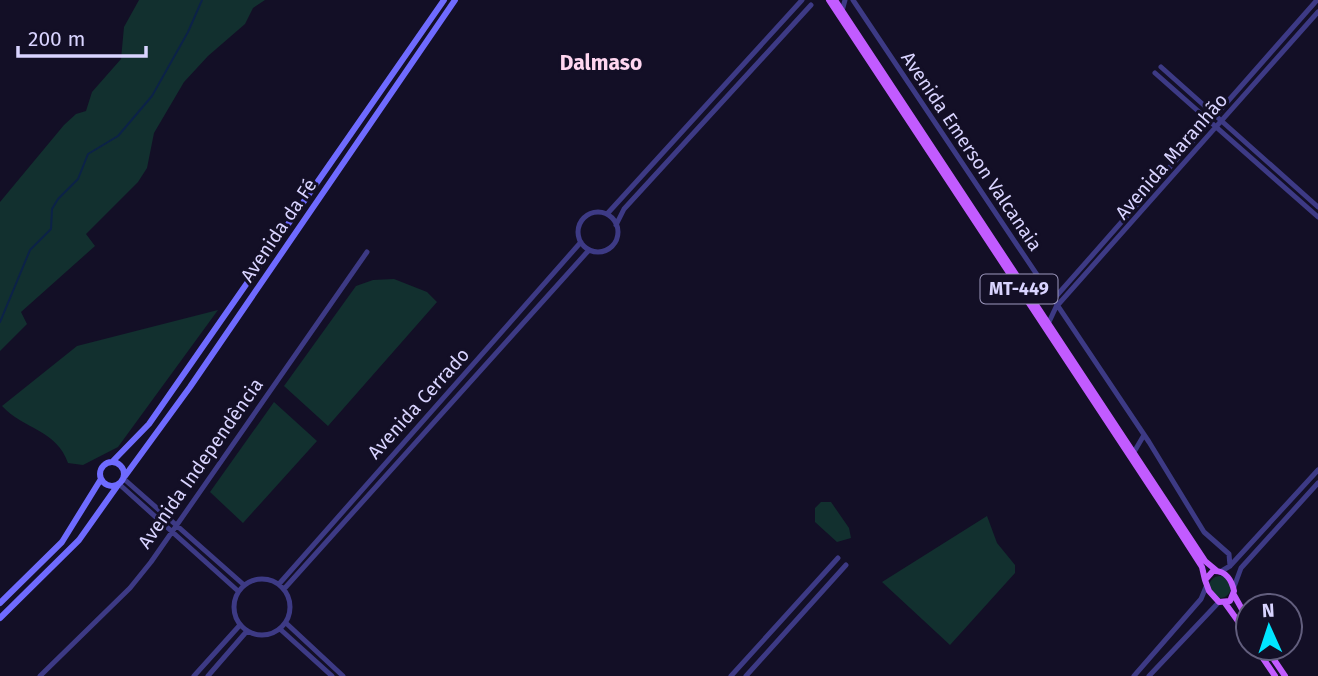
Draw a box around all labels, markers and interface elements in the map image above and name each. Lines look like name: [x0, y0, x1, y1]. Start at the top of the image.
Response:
scale bar: [18, 14, 145, 58]
text: 200 m: [28, 26, 85, 52]
street label: Avenida Emerson Valcanaia: [896, 47, 1047, 255]
district label: Dalmaso: [560, 50, 642, 76]
street label: Avenida Maranhão: [1110, 89, 1232, 224]
street label: Avenida da Fé: [235, 174, 321, 286]
road number: MT-449: [981, 274, 1058, 304]
street label: Avenida Cerrado: [363, 343, 474, 463]
street label: Avenida Independência: [133, 374, 268, 553]
north arrow: [1234, 592, 1304, 662]
text: N: [1261, 599, 1275, 622]

